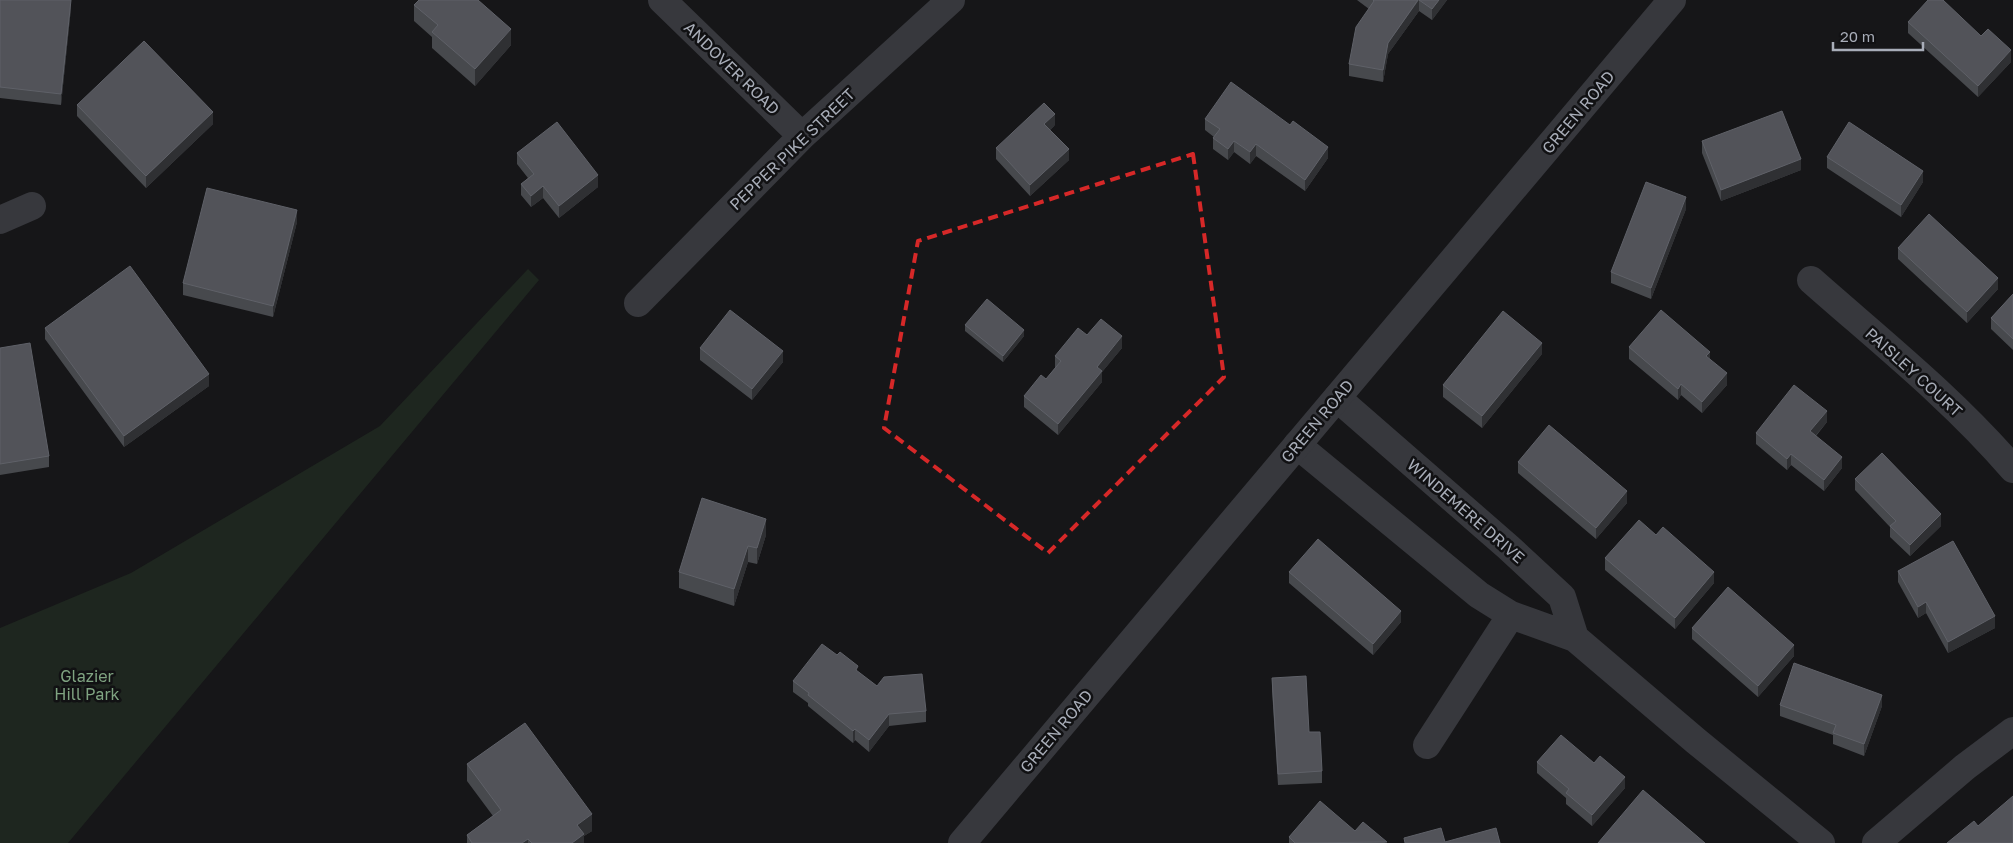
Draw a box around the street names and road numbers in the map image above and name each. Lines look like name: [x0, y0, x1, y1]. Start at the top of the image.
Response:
street label: ANDOVER ROAD: [680, 17, 784, 119]
street label: GREEN ROAD: [1538, 66, 1618, 158]
street label: PEPPER PIKE STREET: [725, 84, 859, 214]
street label: PAISLEY COURT: [1861, 323, 1967, 421]
street label: GREEN ROAD: [1277, 375, 1357, 467]
street label: WINDEMERE DRIVE: [1403, 454, 1529, 568]
street label: GREEN ROAD: [1016, 685, 1096, 777]

